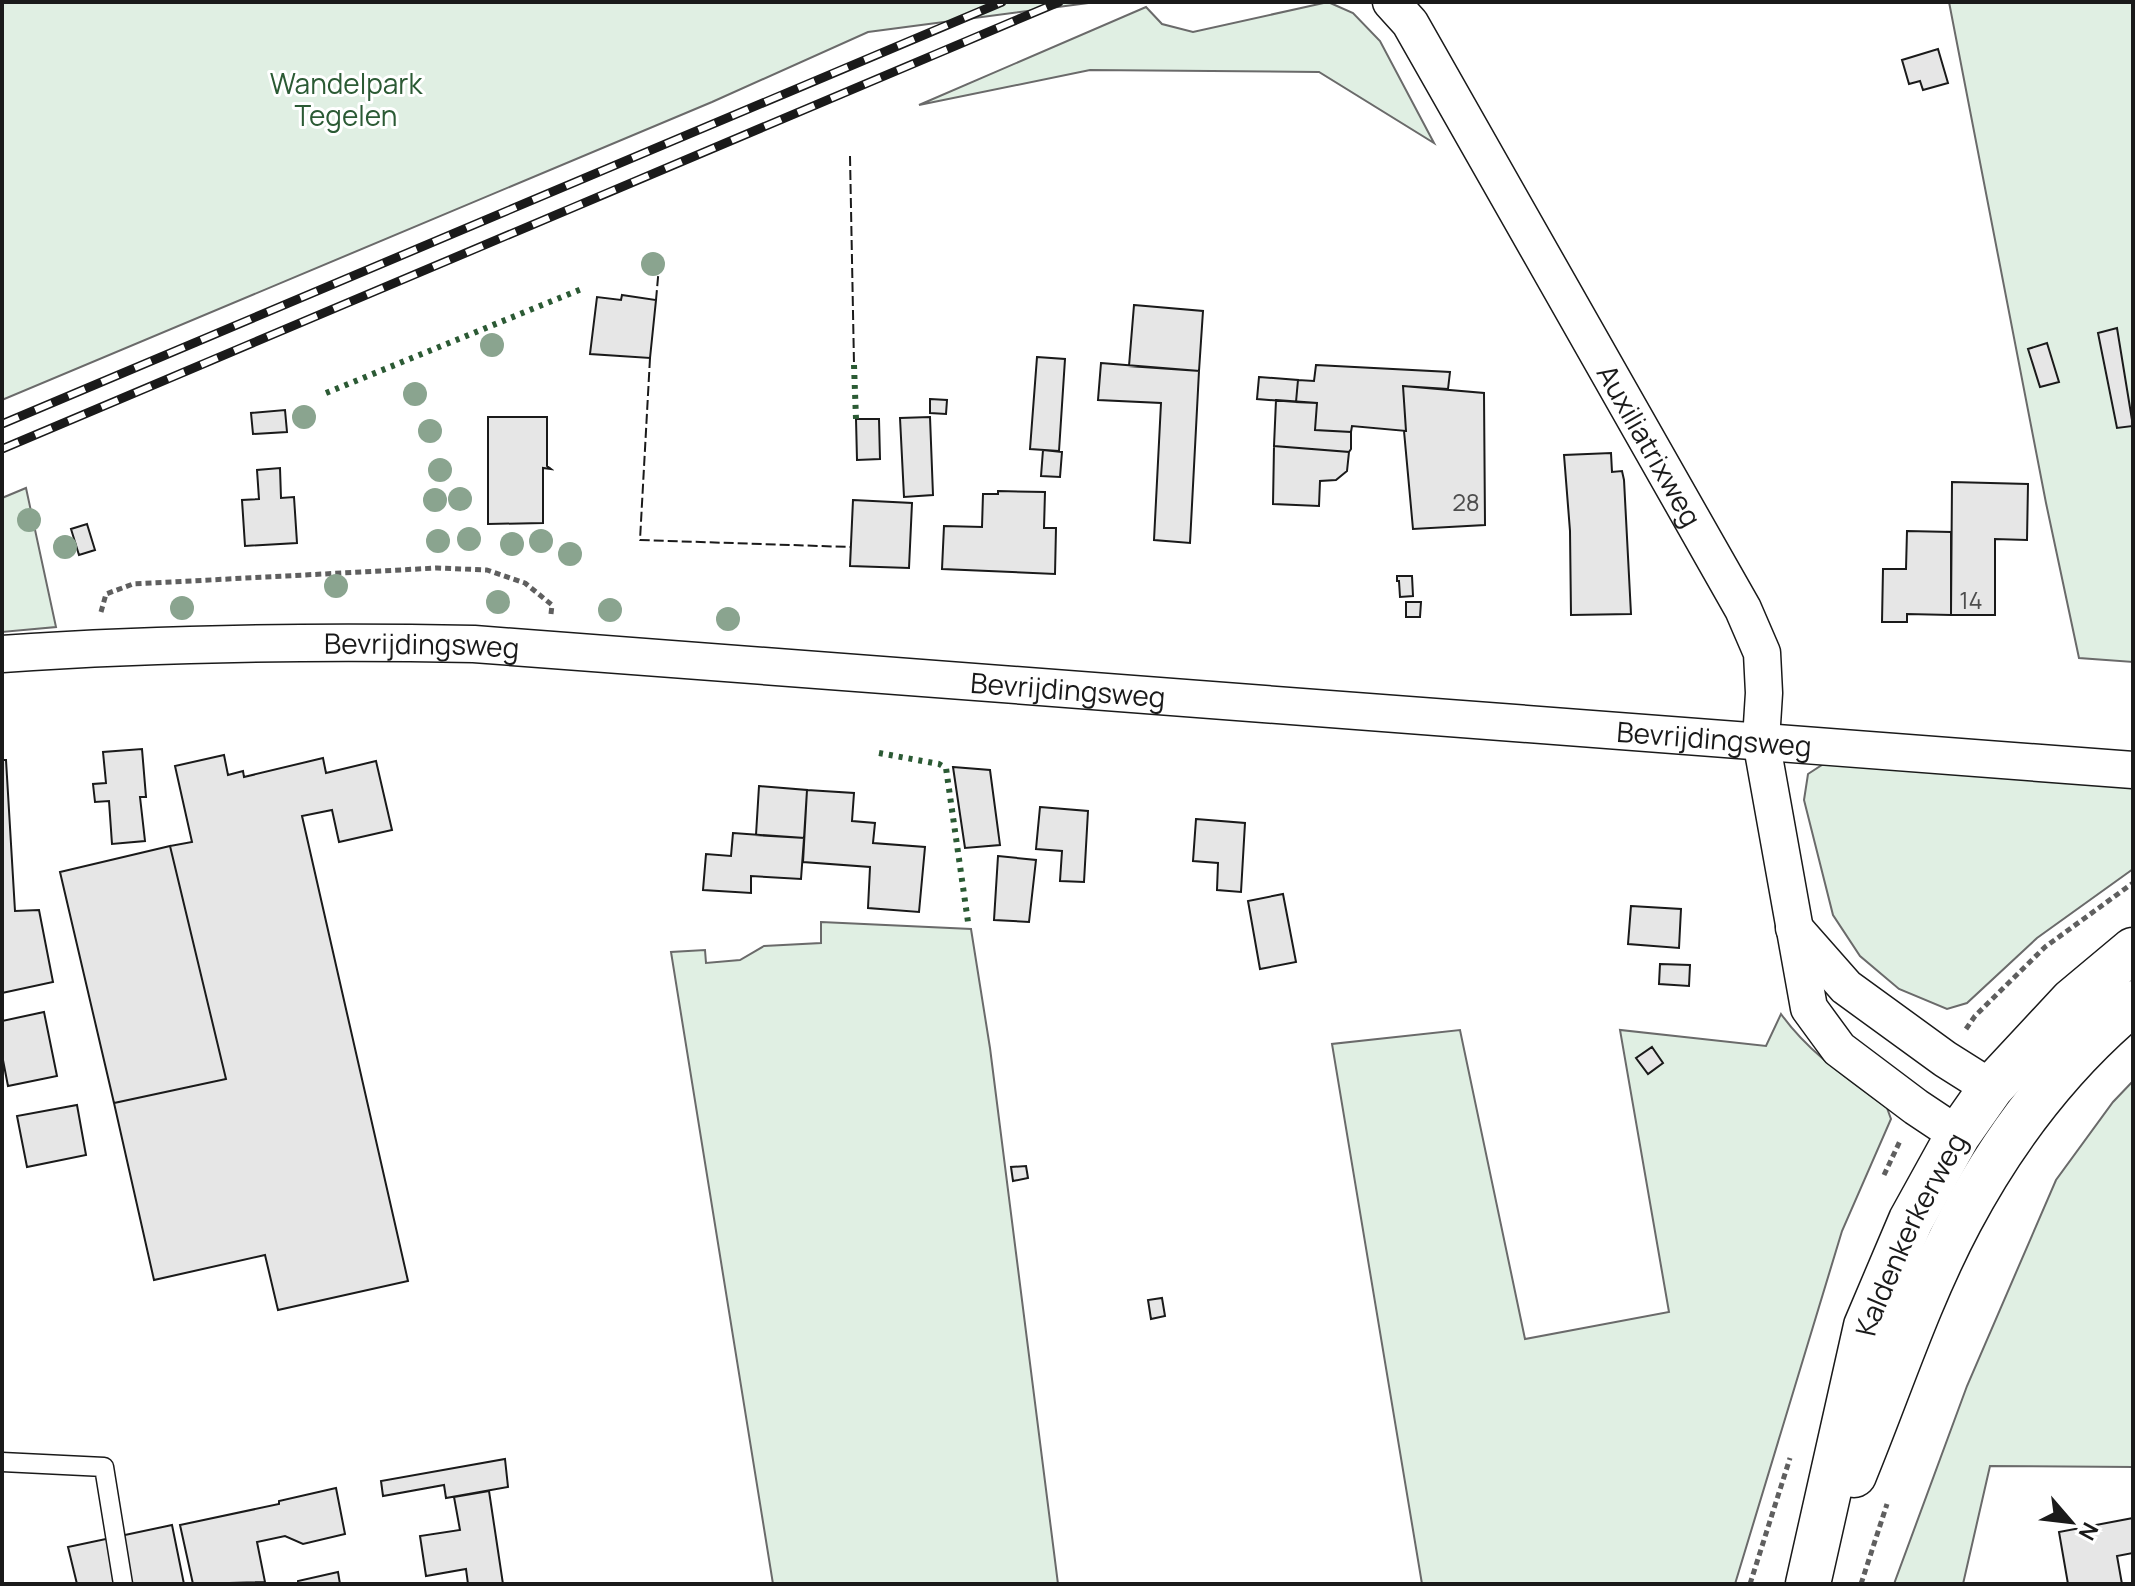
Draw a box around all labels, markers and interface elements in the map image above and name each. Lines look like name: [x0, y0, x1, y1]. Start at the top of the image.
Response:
park label: Wandelpark Tegelen: [270, 64, 423, 134]
street label: Auxiliatrixweg: [1589, 357, 1711, 533]
house number: 28: [1452, 485, 1480, 518]
house number: 14: [1959, 583, 1983, 616]
street label: Bevrijdingsweg: [324, 624, 521, 666]
street label: Bevrijdingsweg: [969, 663, 1167, 715]
street label: Bevrijdingsweg: [1615, 712, 1813, 765]
street label: Kaldenkerkerweg: [1845, 1126, 1975, 1339]
north arrow: [2031, 1482, 2111, 1562]
text: N: [2072, 1517, 2106, 1545]

